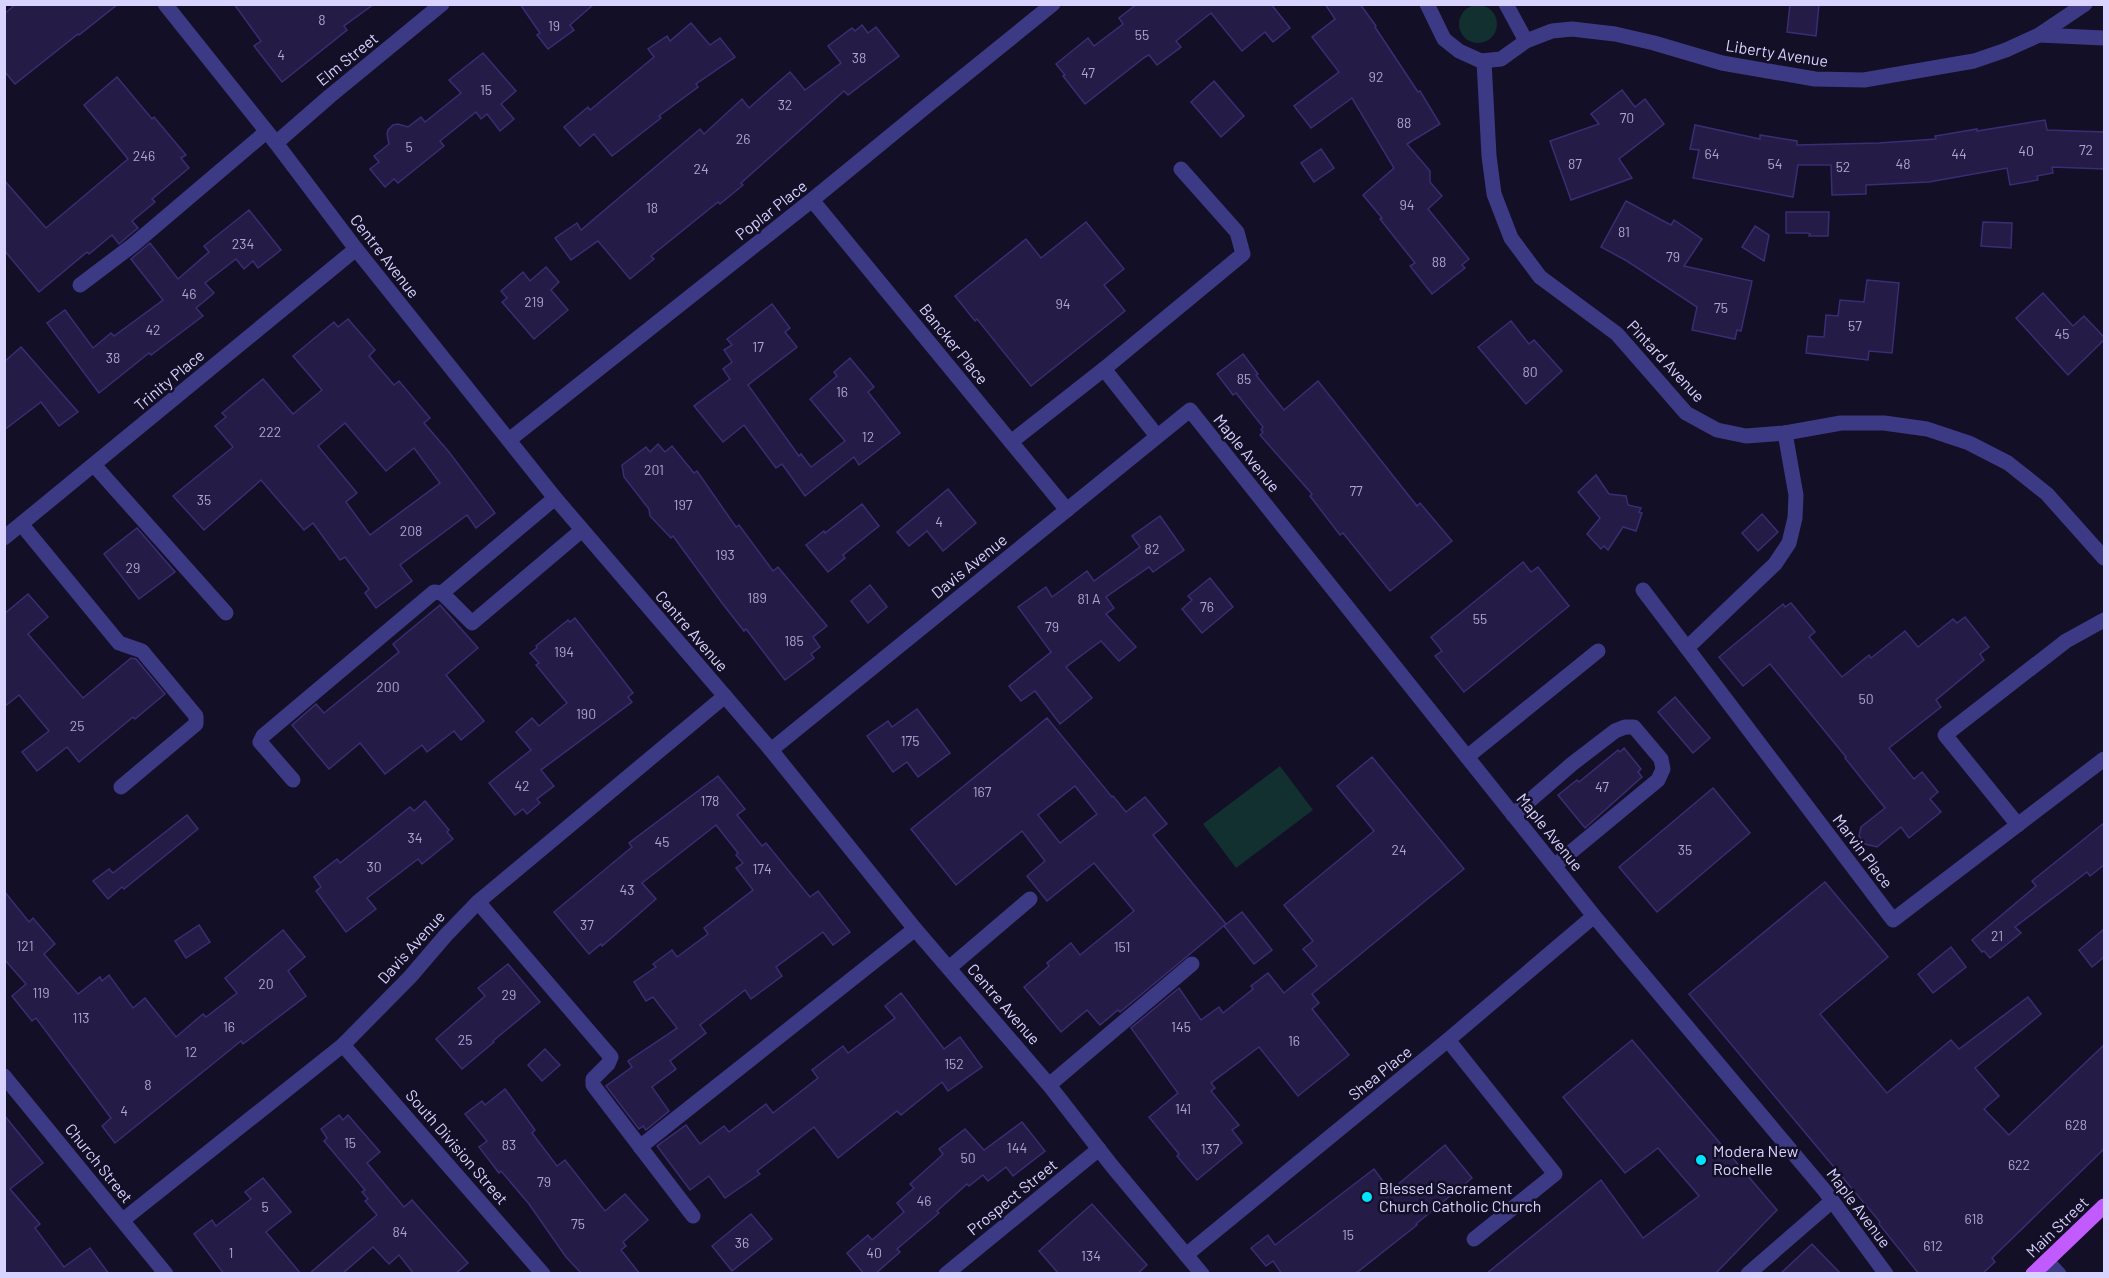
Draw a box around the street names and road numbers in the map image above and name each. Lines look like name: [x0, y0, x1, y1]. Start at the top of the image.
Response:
street label: Elm Street: [312, 28, 381, 89]
street label: Liberty Avenue: [1724, 35, 1830, 70]
street label: Poplar Place: [731, 176, 810, 243]
street label: Centre Avenue: [347, 210, 424, 301]
street label: Bancker Place: [916, 299, 993, 388]
street label: Pintard Avenue: [1624, 316, 1709, 405]
street label: Trinity Place: [130, 345, 207, 414]
street label: Maple Avenue: [1210, 410, 1285, 495]
street label: Davis Avenue: [927, 530, 1010, 602]
street label: Centre Avenue: [652, 586, 733, 675]
street label: Maple Avenue: [1513, 789, 1588, 874]
street label: Marvin Place: [1829, 810, 1897, 891]
street label: Davis Avenue: [373, 906, 448, 987]
street label: Centre Avenue: [964, 959, 1045, 1048]
street label: Shea Place: [1344, 1041, 1415, 1104]
street label: South Division Street: [402, 1085, 512, 1208]
street label: Church Street: [62, 1119, 137, 1206]
street label: Prospect Street: [963, 1155, 1060, 1239]
street label: Maple Avenue: [1823, 1164, 1895, 1251]
street label: Main Street: [2022, 1192, 2092, 1261]

